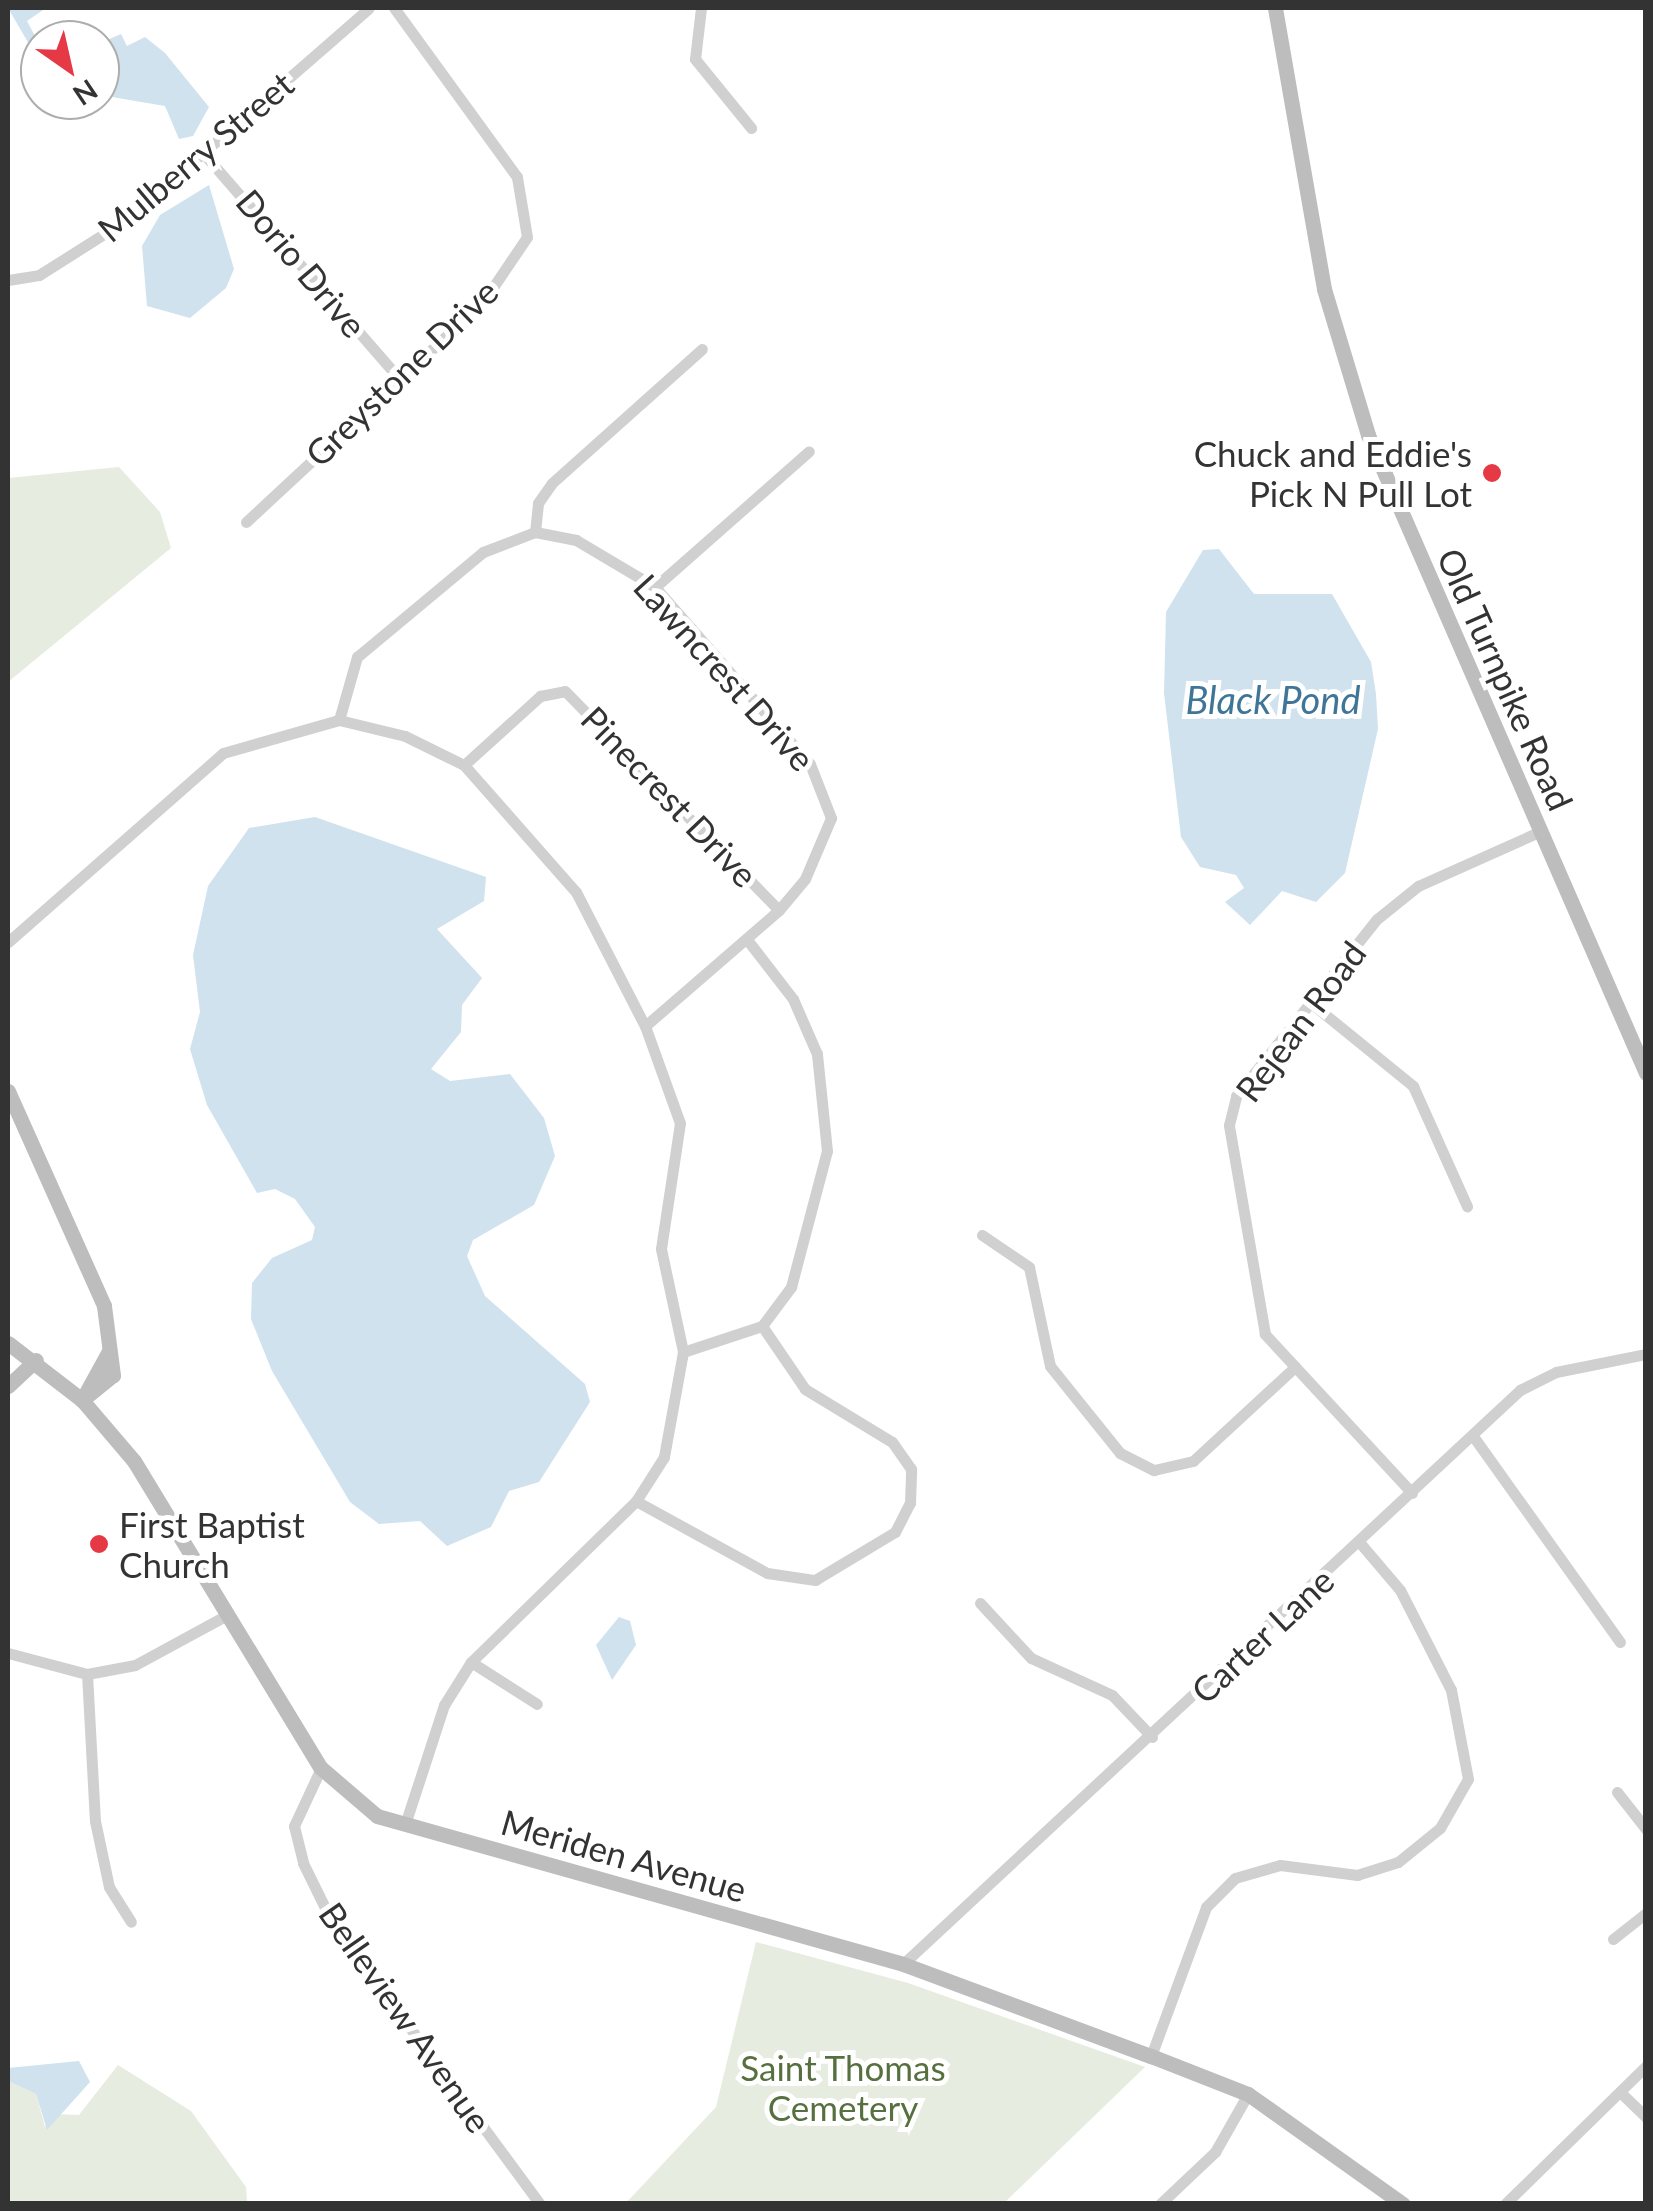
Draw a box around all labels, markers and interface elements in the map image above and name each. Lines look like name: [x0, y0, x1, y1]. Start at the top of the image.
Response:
north arrow: [20, 20, 120, 120]
street label: Mulberry Street: [89, 62, 301, 250]
text: N: [67, 73, 104, 113]
street label: Dorio Drive: [228, 181, 376, 345]
street label: Greystone Drive: [296, 270, 506, 474]
place label: Chuck and Eddie's Pick N Pull Lot: [1194, 432, 1472, 514]
marker: Chuck and Eddie's Pick N Pull Lot: [1481, 462, 1503, 484]
street label: Old Turnpike Road: [1429, 541, 1583, 817]
street label: Lawncrest Drive: [626, 565, 824, 779]
water label: Black Pond: [1185, 677, 1361, 723]
street label: Pinecrest Drive: [573, 697, 767, 895]
street label: Rejean Road: [1226, 933, 1374, 1109]
place label: First Baptist Church: [119, 1503, 305, 1585]
marker: First Baptist Church: [88, 1533, 110, 1555]
street label: Carter Lane: [1182, 1558, 1342, 1712]
street label: Meriden Avenue: [496, 1800, 752, 1910]
street label: Belleview Avenue: [311, 1893, 501, 2141]
park label: Saint Thomas Cemetery: [740, 2046, 946, 2128]

